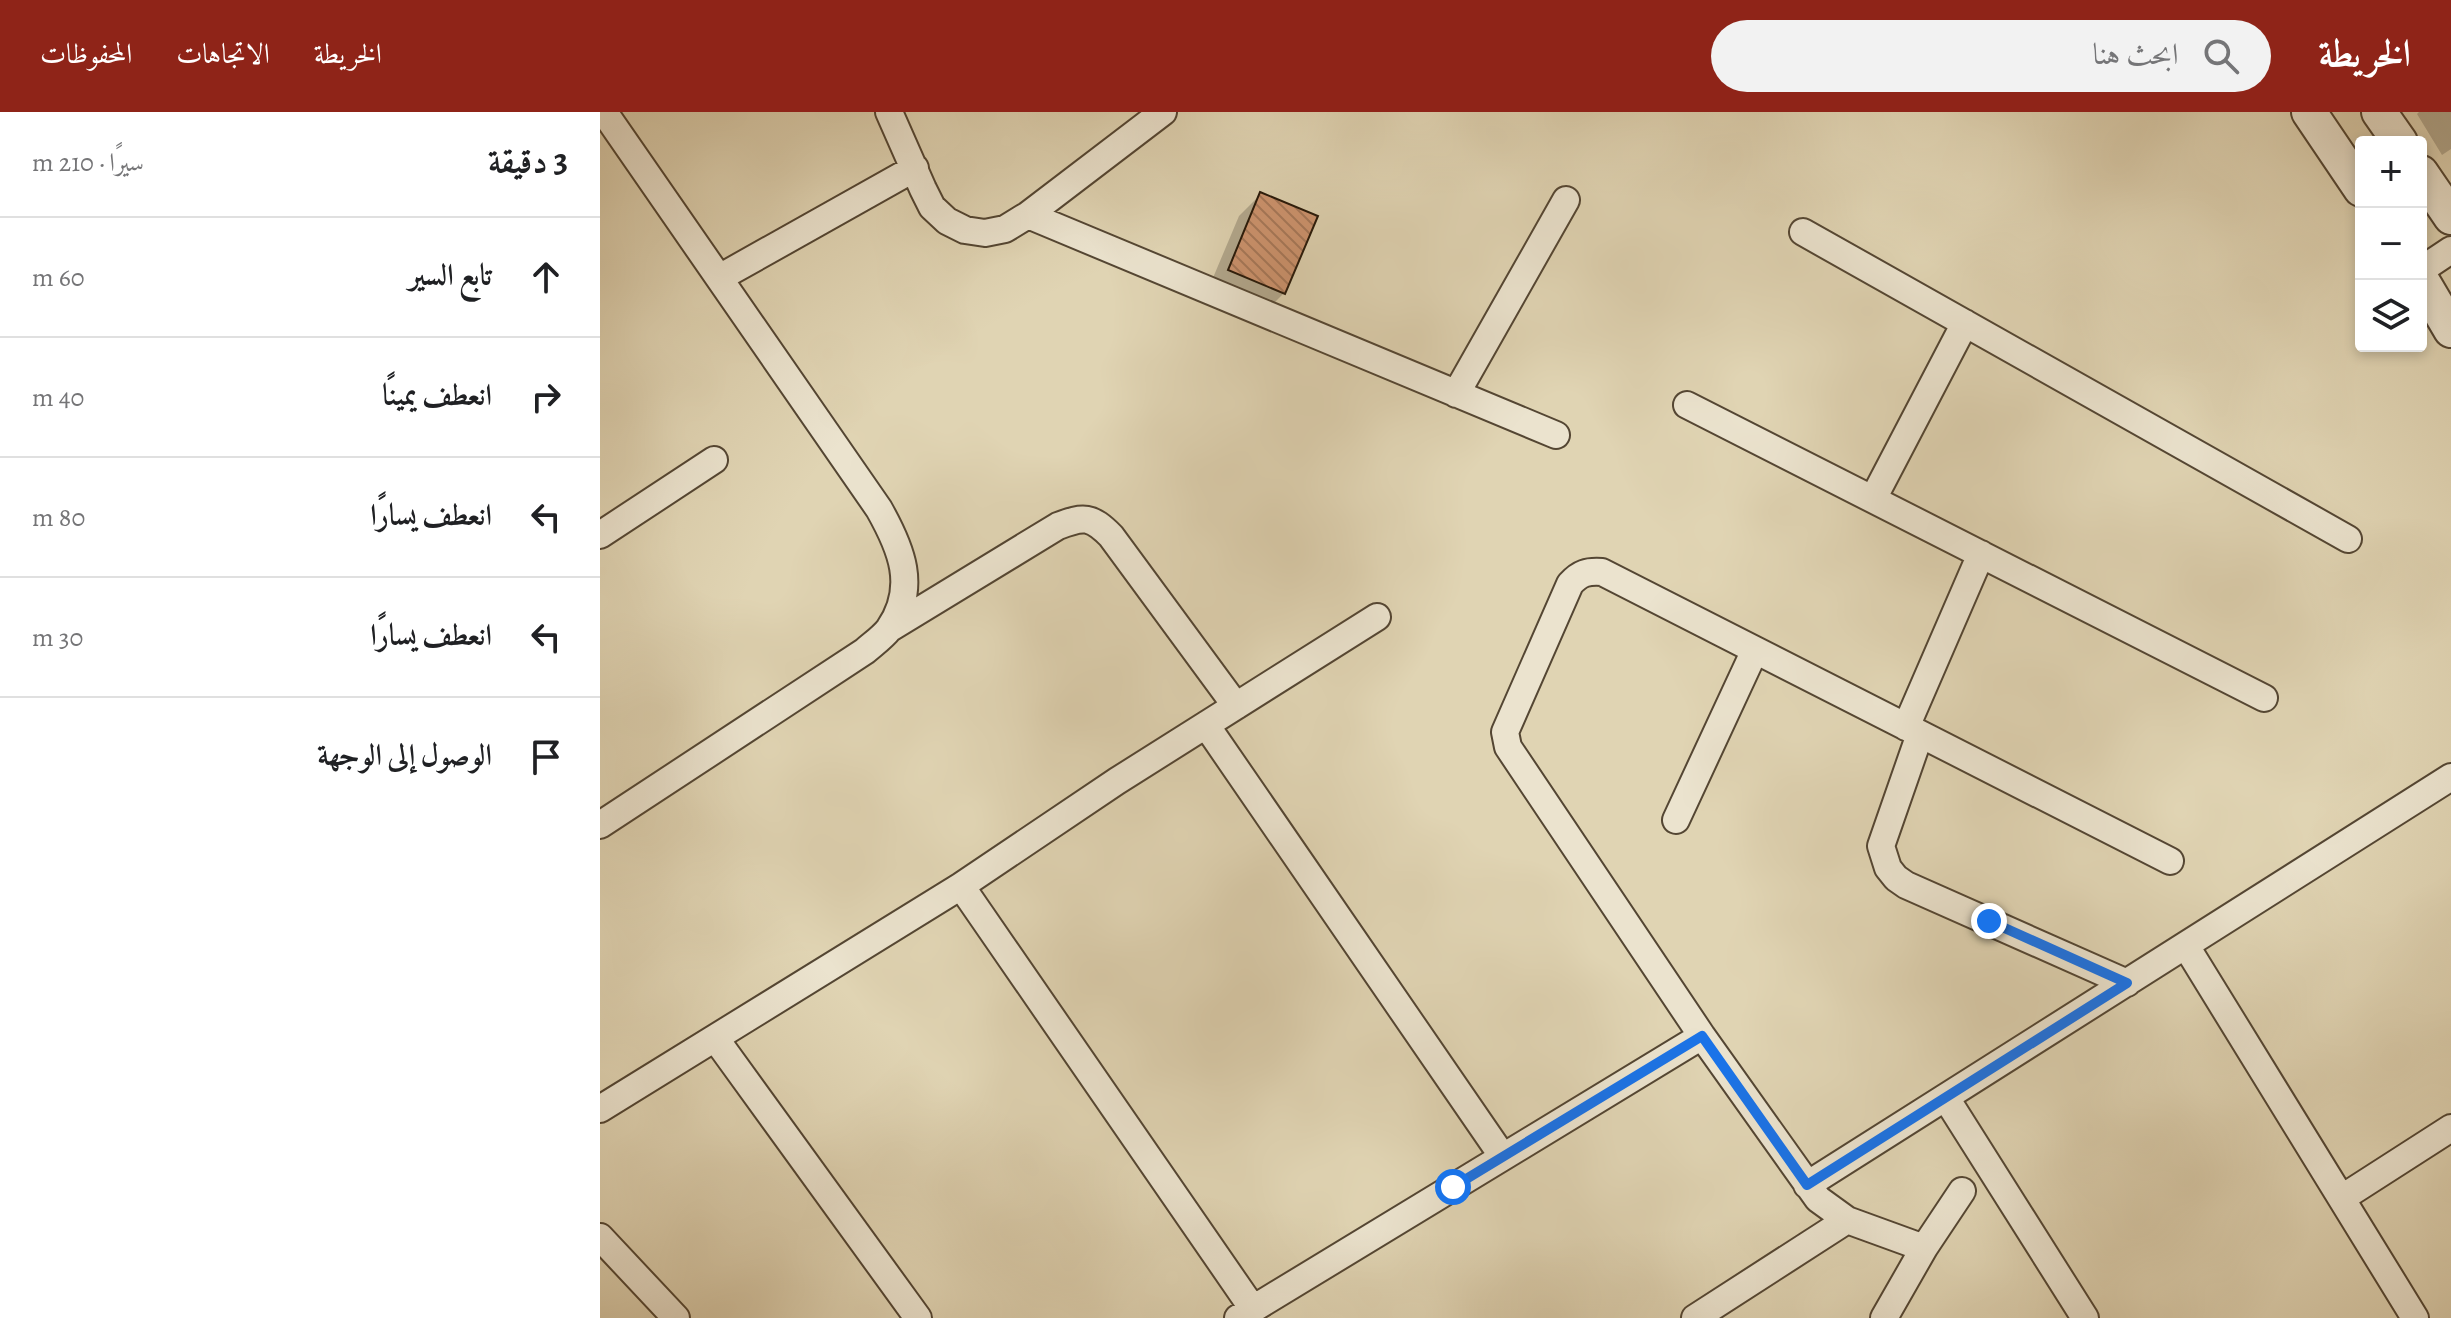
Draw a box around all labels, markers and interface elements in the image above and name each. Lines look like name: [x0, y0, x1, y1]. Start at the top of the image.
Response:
search box: [1711, 20, 2271, 92]
text: الخريطة: [2319, 27, 2411, 79]
text: ابحث هنا: [2093, 34, 2179, 74]
icon: search: [2199, 34, 2243, 78]
text: المحفوظات: [40, 35, 132, 73]
text: الاتجاهات: [176, 35, 270, 73]
text: الخريطة: [314, 35, 382, 73]
map controls: [2355, 136, 2427, 352]
button: +: [2355, 136, 2427, 208]
text: 3 دقيقة: [488, 137, 568, 184]
text: سيرًا · 210 m: [32, 145, 144, 180]
button: −: [2355, 208, 2427, 280]
text: تابع السير: [408, 255, 492, 295]
icon: ahead: [524, 255, 568, 299]
text: 60 m: [32, 260, 85, 295]
button: layers: [2355, 280, 2427, 352]
text: انعطف يمينًا: [382, 375, 492, 415]
icon: right: [524, 375, 568, 419]
text: 40 m: [32, 380, 84, 415]
text: انعطف يسارًا: [370, 495, 492, 535]
icon: left: [524, 495, 568, 539]
text: 80 m: [32, 500, 85, 535]
text: انعطف يسارًا: [370, 615, 492, 655]
icon: left: [524, 615, 568, 659]
text: 30 m: [32, 620, 83, 655]
text: الوصول إلى الوجهة: [317, 735, 492, 775]
icon: arrive: [524, 735, 568, 779]
route end: [1971, 903, 2007, 939]
route start: [1435, 1169, 1471, 1205]

